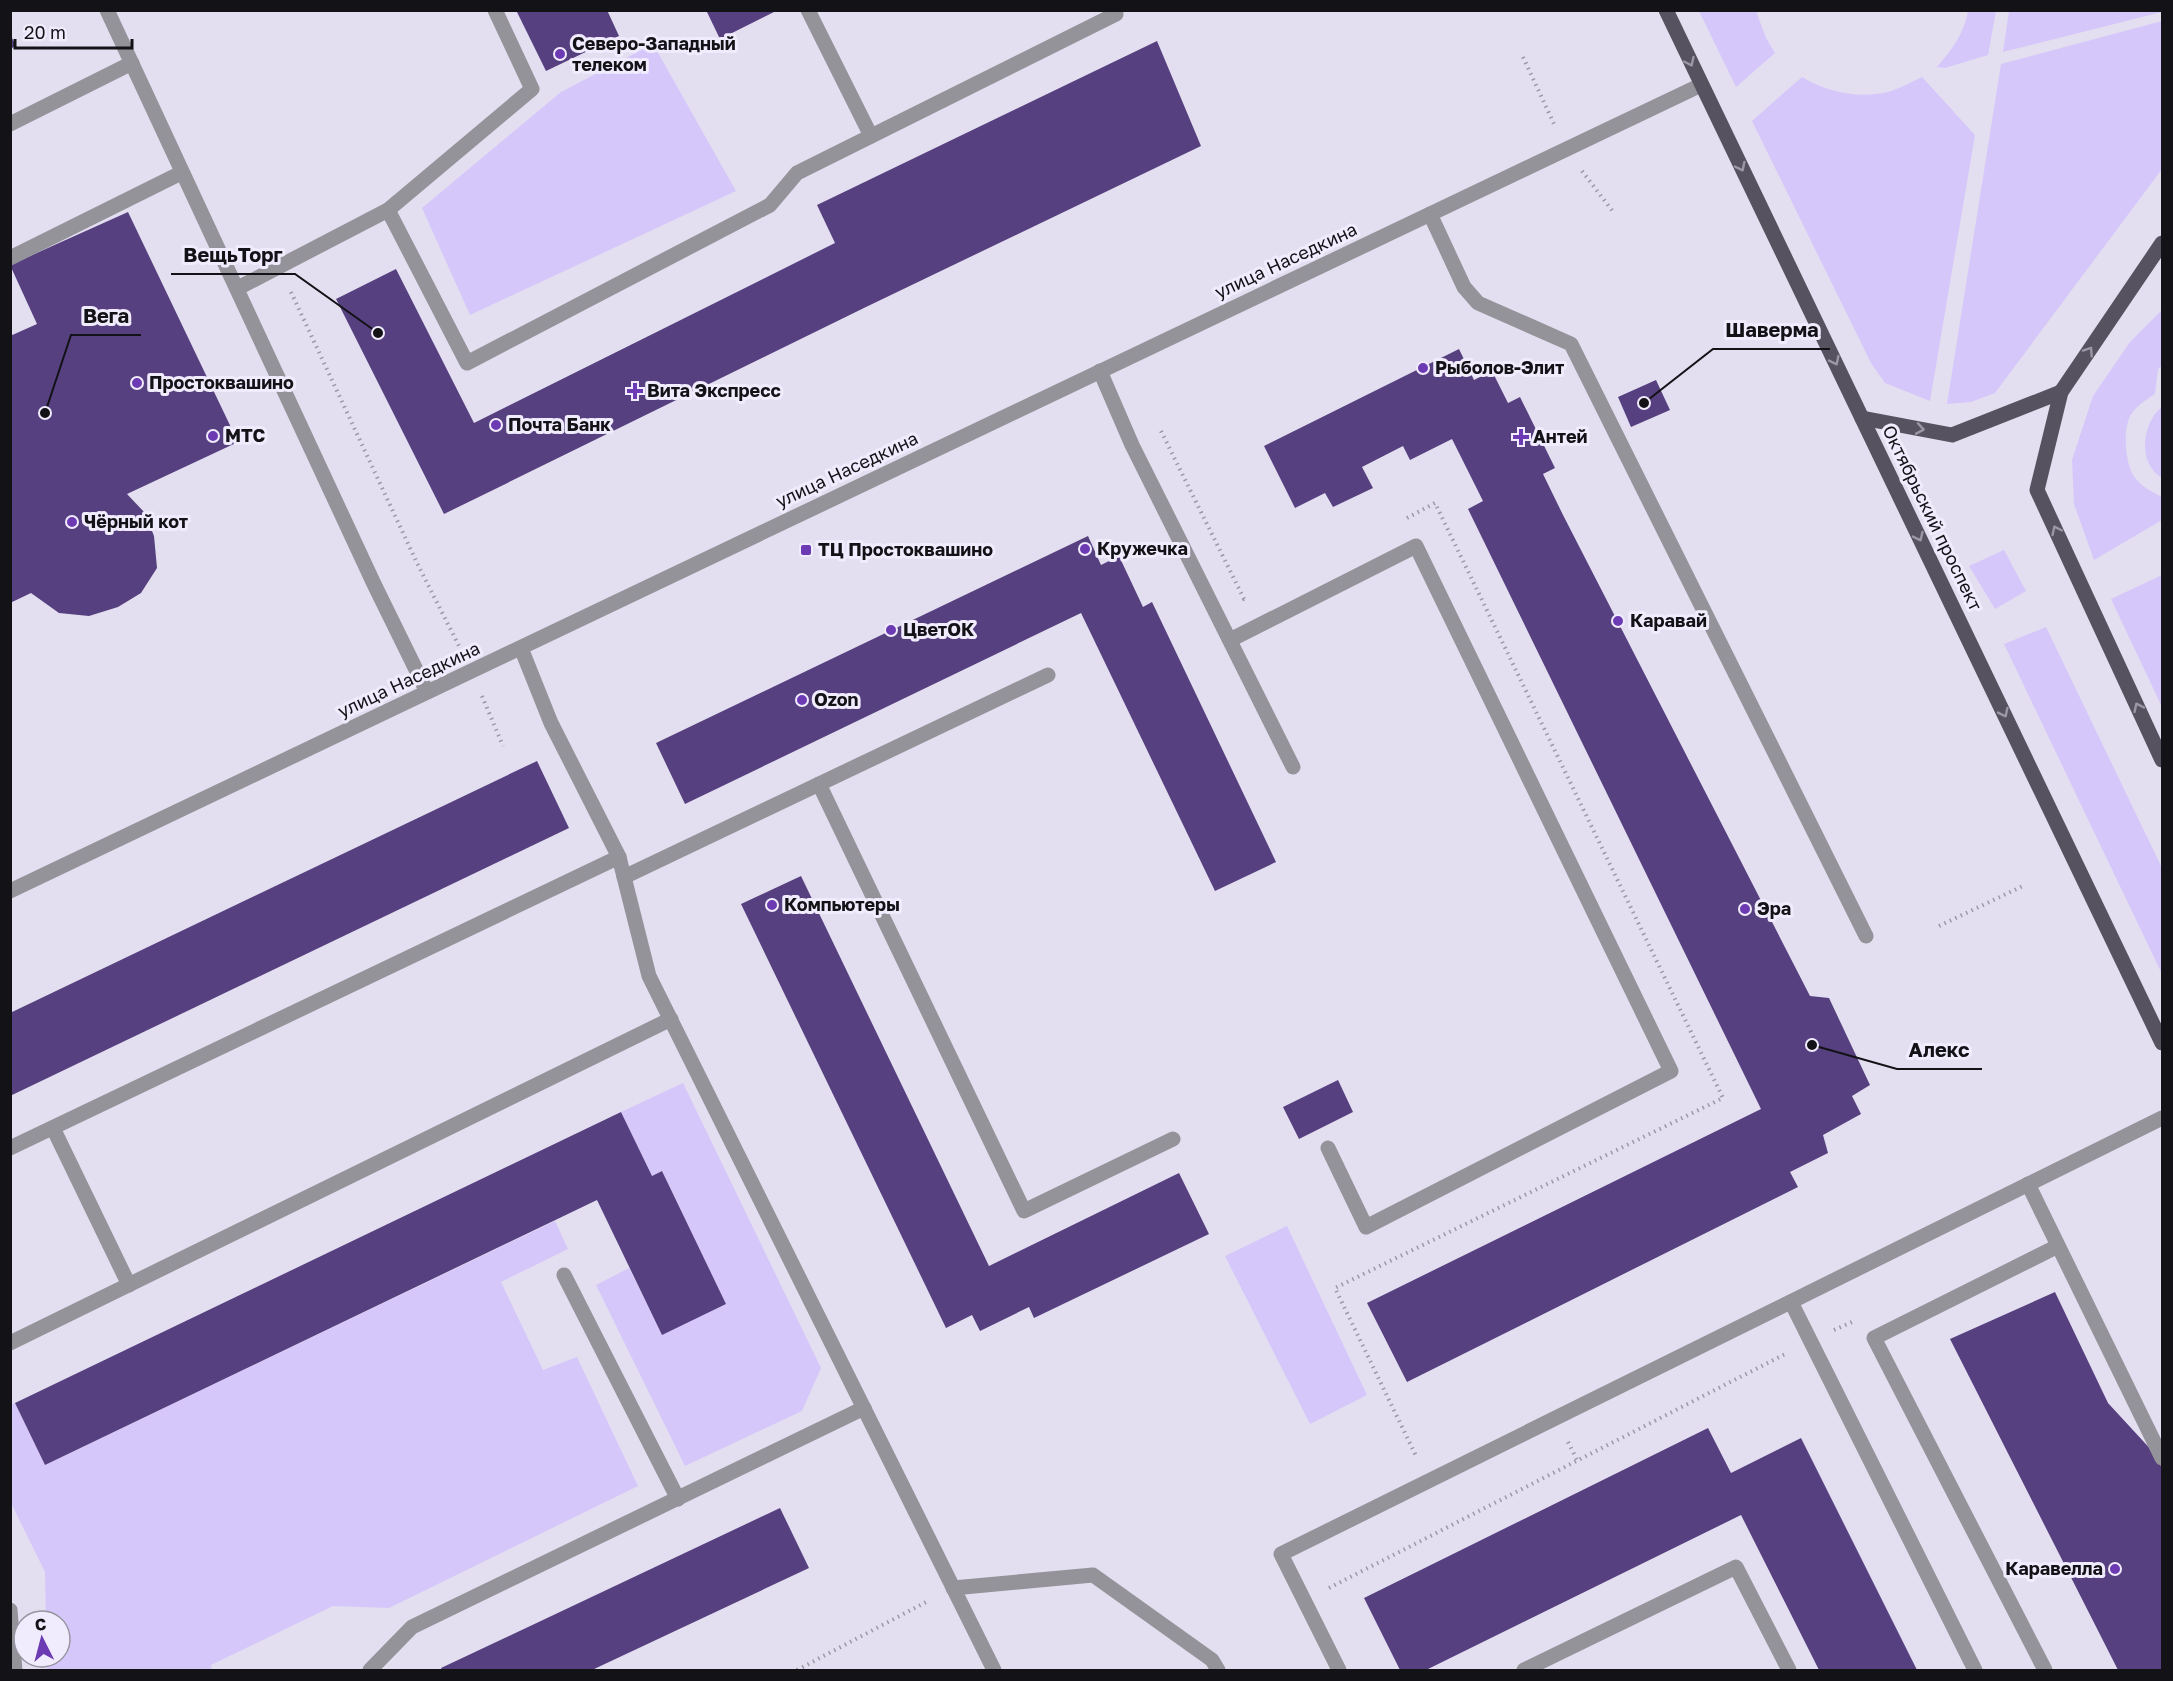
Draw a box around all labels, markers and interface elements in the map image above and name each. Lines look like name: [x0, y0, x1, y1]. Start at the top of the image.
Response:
scale bar: [15, 12, 132, 50]
text: 20 m: [24, 21, 66, 43]
place label: Северо-Западный телеком: [572, 32, 736, 75]
marker: Северо-Западный телеком: [553, 47, 567, 61]
one-way arrow: [1683, 56, 1695, 67]
one-way arrow: [1733, 160, 1745, 171]
street label: улица Наседкина: [1211, 217, 1360, 303]
callout: ВещьТорг: [171, 236, 295, 274]
text: ВещьТорг: [183, 242, 283, 266]
callout: Вега: [71, 297, 141, 335]
text: Вега: [83, 303, 129, 327]
callout: Шаверма: [1713, 311, 1830, 349]
text: Шаверма: [1725, 317, 1819, 341]
one-way arrow: [2082, 346, 2093, 357]
one-way arrow: [1827, 355, 1839, 366]
place label: Рыболов-Элит: [1435, 356, 1564, 378]
marker: Рыболов-Элит: [1416, 361, 1430, 375]
place label: Простоквашино: [149, 371, 294, 393]
marker: Простоквашино: [130, 376, 144, 390]
place label: Вита Экспресс: [647, 379, 781, 401]
marker: Вита Экспресс: [628, 384, 642, 398]
place label: Почта Банк: [508, 413, 611, 435]
marker: Почта Банк: [489, 418, 503, 432]
street label: Октябрьский проспект: [1878, 421, 1987, 614]
one-way arrow: [1914, 422, 1924, 435]
place label: МТС: [225, 424, 266, 446]
place label: Антей: [1533, 425, 1588, 447]
street label: улица Наседкина: [772, 426, 921, 512]
marker: МТС: [206, 429, 220, 443]
marker: Антей: [1514, 430, 1528, 444]
place label: Чёрный кот: [84, 510, 188, 532]
marker: Чёрный кот: [65, 515, 79, 529]
one-way arrow: [2051, 526, 2063, 537]
one-way arrow: [1912, 531, 1924, 542]
place label: Кружечка: [1097, 537, 1188, 559]
place label: ТЦ Простоквашино: [818, 538, 993, 560]
marker: Кружечка: [1078, 542, 1092, 556]
marker: ТЦ Простоквашино: [799, 543, 813, 557]
place label: Каравай: [1630, 609, 1707, 631]
marker: Каравай: [1611, 614, 1625, 628]
place label: ЦветОК: [903, 618, 974, 640]
marker: ЦветОК: [884, 623, 898, 637]
street label: улица Наседкина: [334, 636, 483, 722]
place label: Ozon: [814, 688, 859, 710]
marker: Ozon: [795, 693, 809, 707]
one-way arrow: [2133, 702, 2145, 713]
one-way arrow: [1996, 706, 2008, 717]
place label: Компьютеры: [784, 893, 900, 915]
place label: Эра: [1757, 897, 1791, 919]
marker: Компьютеры: [765, 898, 779, 912]
marker: Эра: [1738, 902, 1752, 916]
callout: Алекс: [1897, 1031, 1982, 1069]
text: Алекс: [1908, 1037, 1970, 1061]
place label: Каравелла: [2005, 1557, 2103, 1579]
marker: Каравелла: [2108, 1562, 2122, 1576]
north arrow: [12, 1609, 72, 1669]
text: С: [34, 1614, 47, 1635]

